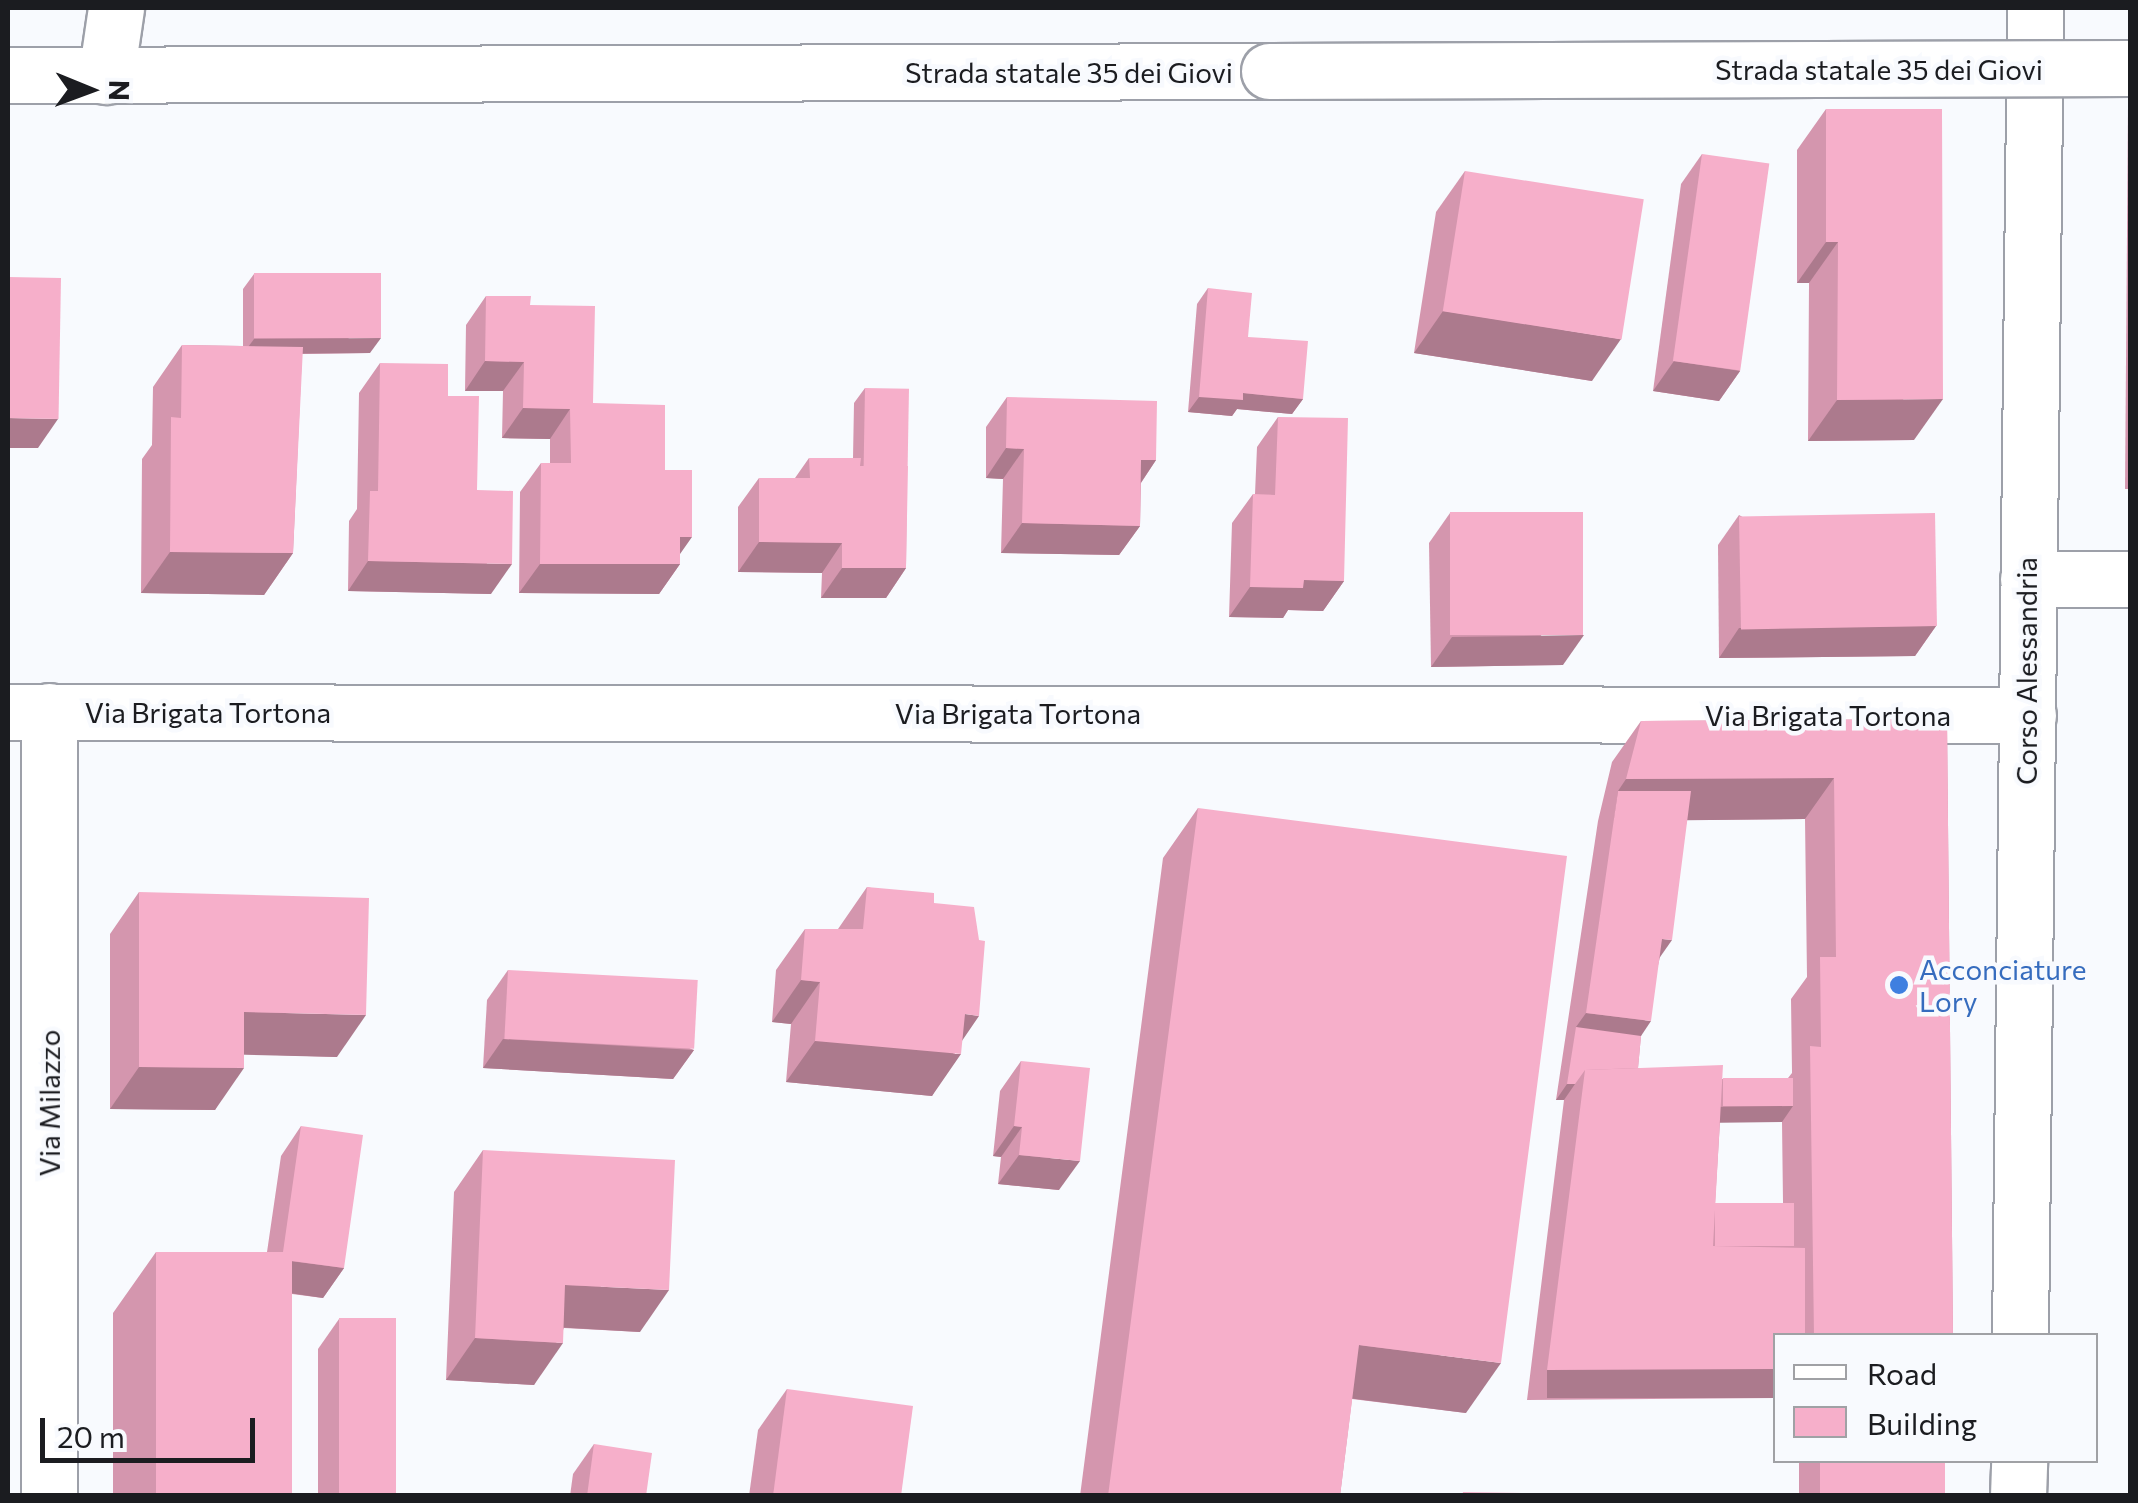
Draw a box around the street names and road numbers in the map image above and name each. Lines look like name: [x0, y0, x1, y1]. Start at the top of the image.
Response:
street label: Strada statale 35 dei Giovi: [1715, 52, 2043, 86]
street label: Strada statale 35 dei Giovi: [905, 55, 1233, 89]
street label: Corso Alessandria: [2009, 557, 2043, 785]
street label: Via Brigata Tortona: [85, 695, 331, 729]
street label: Via Brigata Tortona: [895, 696, 1141, 730]
street label: Via Brigata Tortona: [1705, 698, 1951, 732]
street label: Via Milazzo: [32, 1030, 66, 1176]

